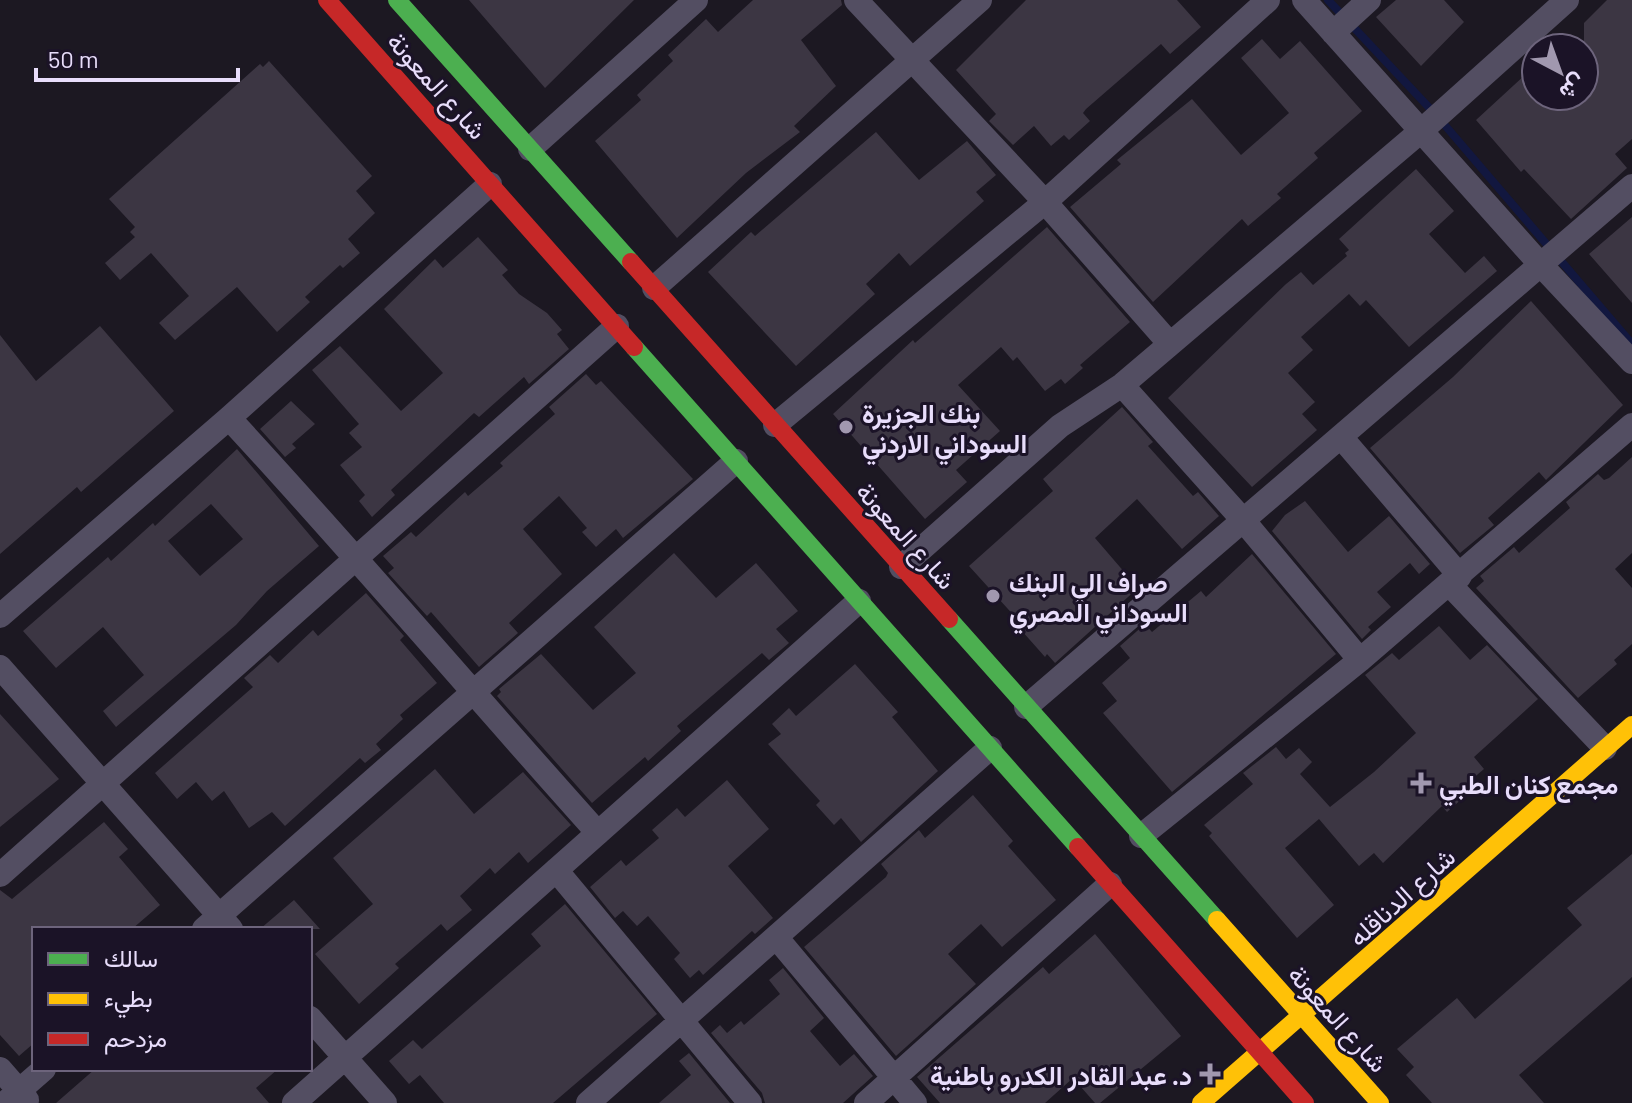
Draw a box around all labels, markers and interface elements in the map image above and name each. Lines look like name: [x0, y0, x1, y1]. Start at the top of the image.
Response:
street label: شارع المعونة: [379, 25, 494, 148]
scale bar: [36, 32, 238, 82]
north arrow: [1520, 32, 1600, 112]
text: 50 m: [48, 44, 99, 73]
text: ش: [1554, 68, 1592, 106]
place label: بنك الجزيرة السوداني الاردني: [862, 397, 1027, 466]
marker: بنك الجزيرة السوداني الاردني: [837, 418, 855, 436]
street label: شارع المعونة: [848, 475, 963, 598]
place label: صراف الي البنك السوداني المصري: [1009, 566, 1188, 635]
marker: صراف الي البنك السوداني المصري: [984, 587, 1002, 605]
place label: مجمع كنان الطبي: [1439, 768, 1619, 807]
marker: مجمع كنان الطبي: [1410, 772, 1432, 794]
street label: شارع الدناقله: [1341, 840, 1463, 955]
legend: [32, 927, 312, 1071]
text: سالك: [104, 943, 158, 972]
street label: شارع المعونة: [1280, 958, 1395, 1081]
text: بطيء: [104, 983, 153, 1018]
text: مزدحم: [104, 1023, 167, 1055]
place label: د. عبد القادر الكدرو باطنية: [930, 1059, 1192, 1092]
marker: د. عبد القادر الكدرو باطنية: [1199, 1063, 1221, 1085]

